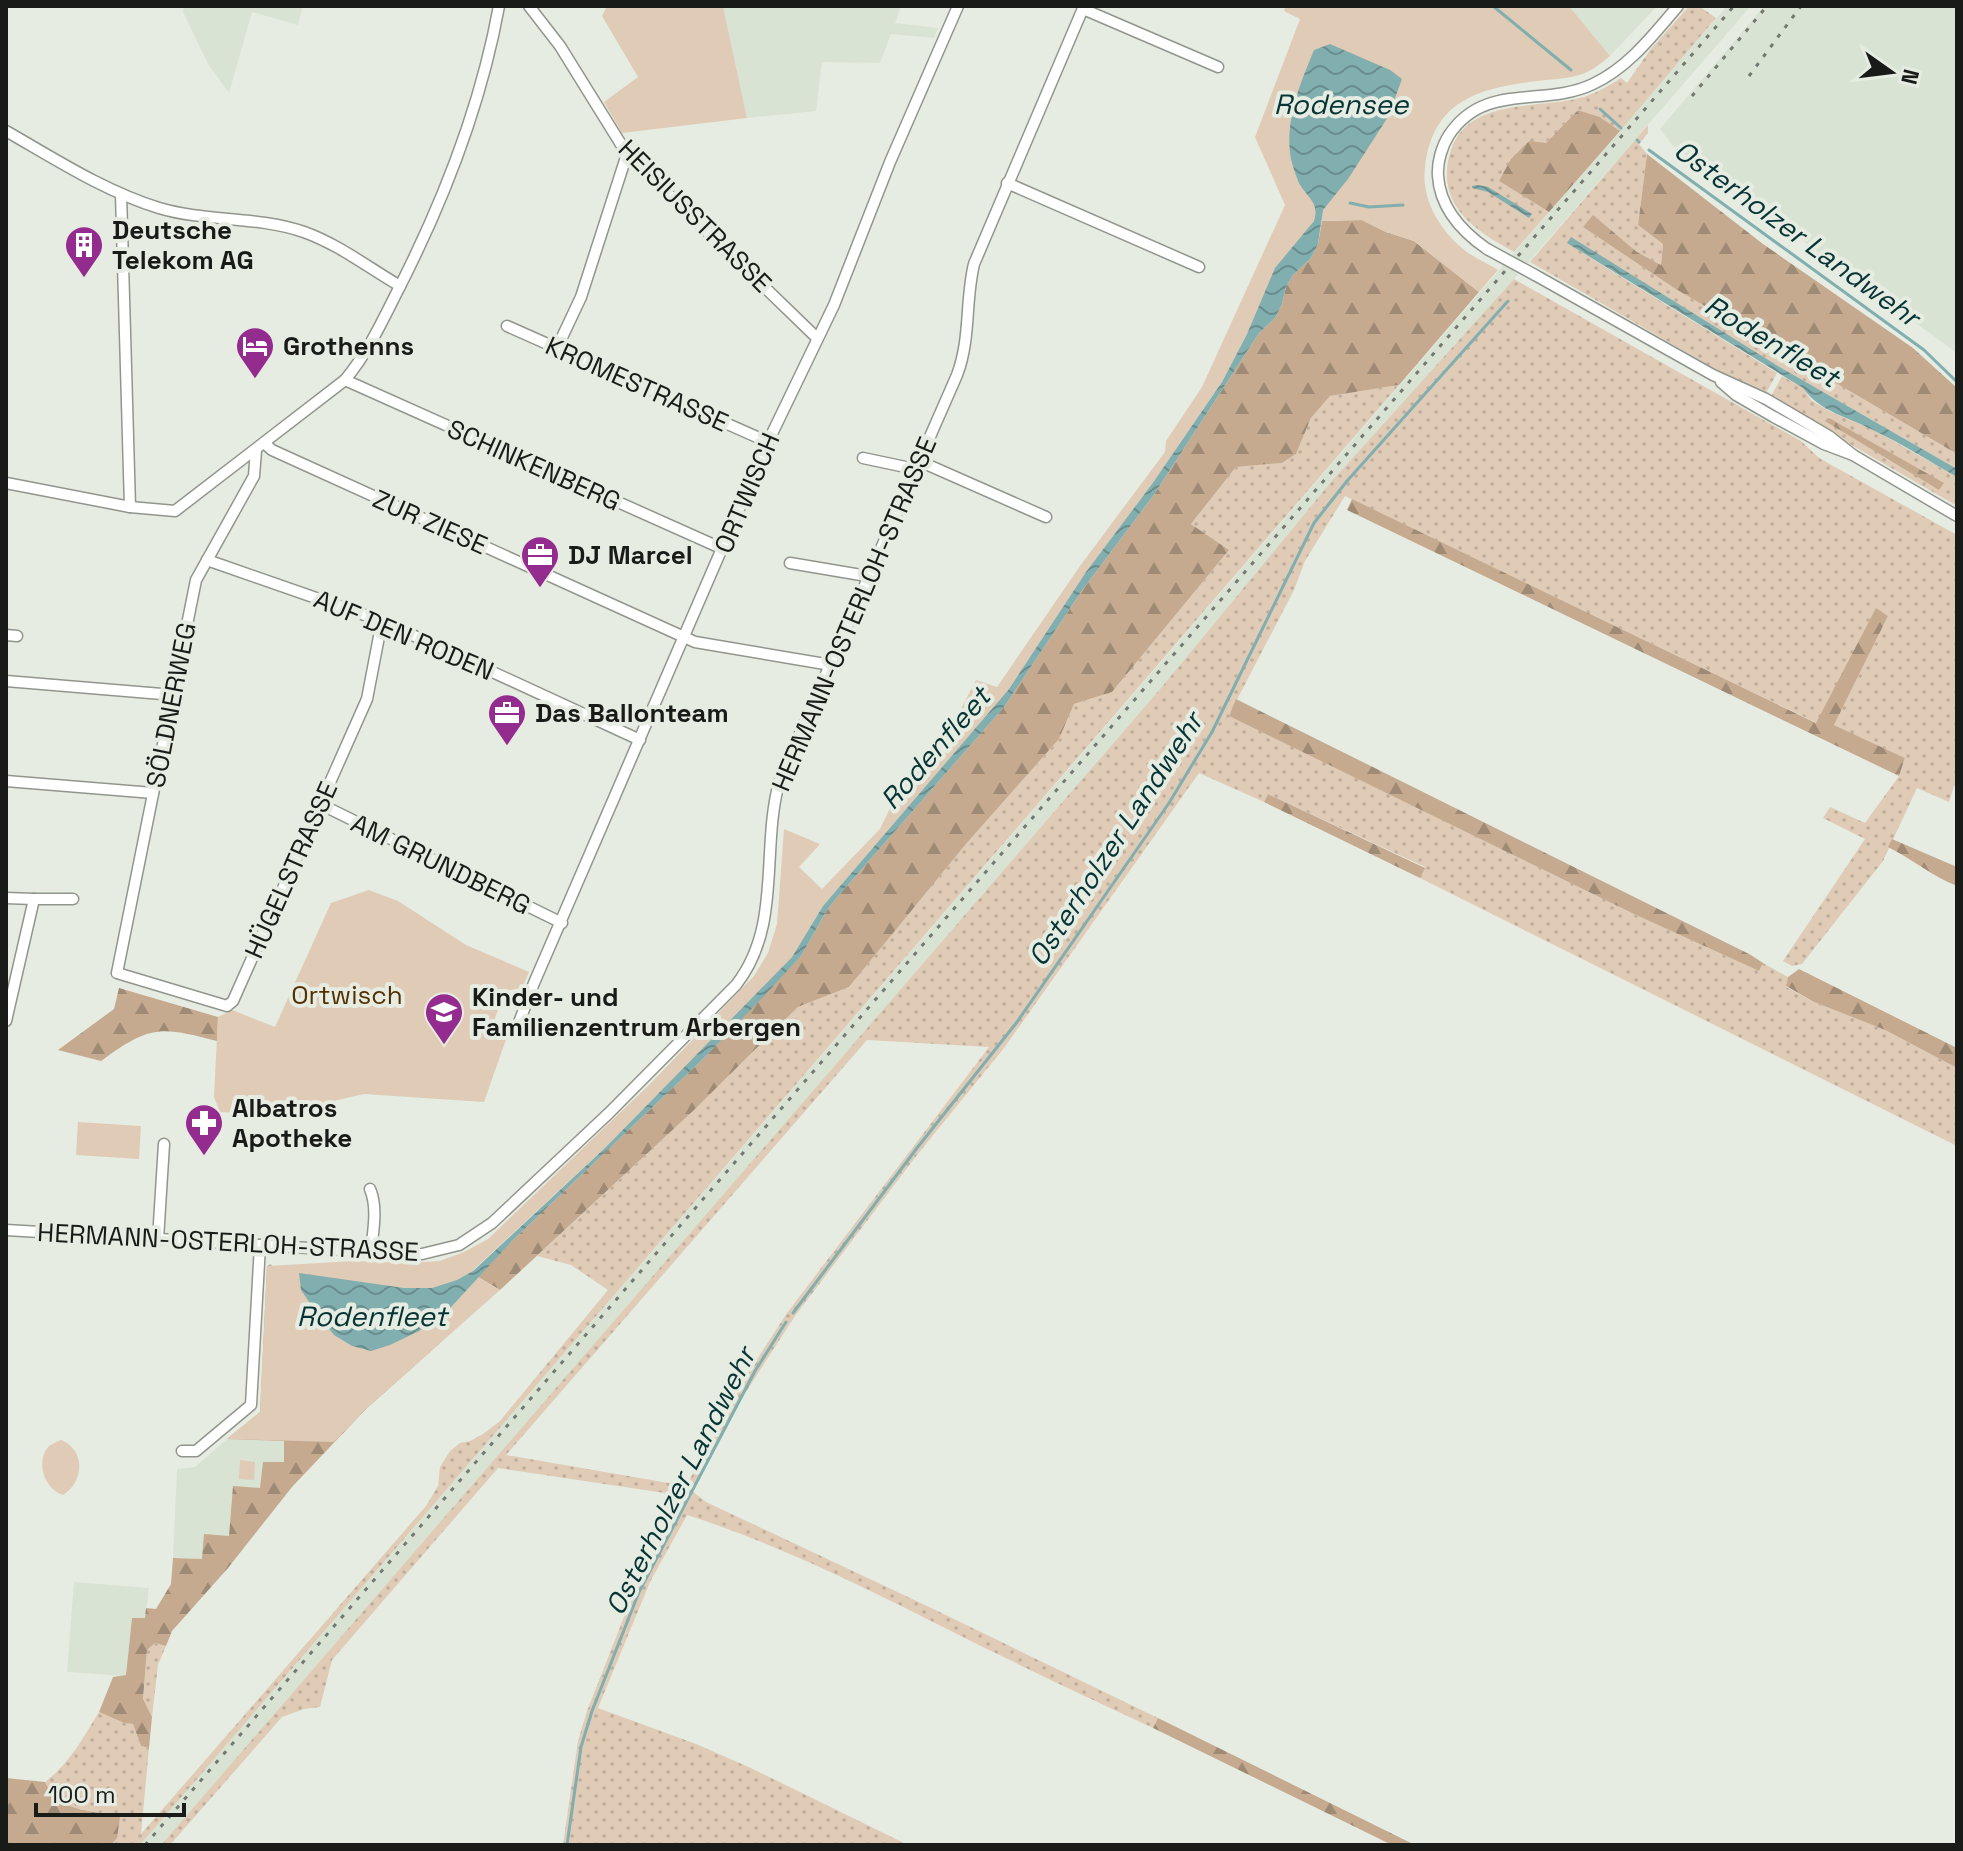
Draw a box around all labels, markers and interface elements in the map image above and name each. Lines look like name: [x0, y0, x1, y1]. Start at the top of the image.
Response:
north arrow: [1851, 32, 1931, 112]
text: N: [1895, 66, 1926, 87]
water label: Rodensee: [1274, 86, 1410, 122]
street label: HEISIUSSTRASSE: [611, 132, 779, 300]
water label: Osterholzer Landwehr: [1667, 132, 1930, 336]
place label: Deutsche Telekom AG: [112, 213, 254, 277]
building icon: Deutsche Telekom AG: [63, 224, 105, 279]
water label: Rodenfleet: [1698, 287, 1848, 397]
hotel icon: Grothenns: [234, 325, 276, 380]
place label: Grothenns: [283, 329, 414, 363]
street label: KROMESTRASSE: [540, 329, 734, 439]
street label: SCHINKENBERG: [442, 412, 626, 518]
street label: ORTWISCH: [706, 428, 788, 558]
street label: HERMANN-OSTERLOH-STRASSE: [764, 432, 944, 796]
street label: ZUR ZIESE: [367, 482, 493, 562]
office icon: DJ Marcel: [519, 534, 561, 589]
place label: DJ Marcel: [568, 538, 693, 572]
street label: AUF DEN RODEN: [309, 582, 499, 688]
street label: SÖLDNERWEG: [138, 619, 204, 791]
water label: Rodenfleet: [872, 677, 1000, 817]
office icon: Das Ballonteam: [486, 692, 528, 747]
place label: Das Ballonteam: [535, 696, 729, 730]
water label: Osterholzer Landwehr: [1019, 702, 1212, 973]
street label: HÜGELSTRASSE: [237, 776, 345, 964]
street label: AM GRUNDBERG: [346, 806, 536, 922]
park label: Ortwisch: [291, 978, 403, 1012]
place label: Kinder- und Familienzentrum Arbergen: [472, 980, 801, 1044]
school or university icon: Kinder- und Familienzentrum Arbergen: [423, 991, 465, 1046]
place label: Albatros Apotheke: [232, 1091, 352, 1155]
pharmacy icon: Albatros Apotheke: [183, 1102, 225, 1157]
street label: HERMANN-OSTERLOH-STRASSE: [36, 1215, 420, 1269]
water label: Rodenfleet: [297, 1298, 450, 1334]
water label: Osterholzer Landwehr: [597, 1338, 765, 1621]
scale bar: [36, 1767, 184, 1817]
text: 100 m: [48, 1779, 116, 1810]

